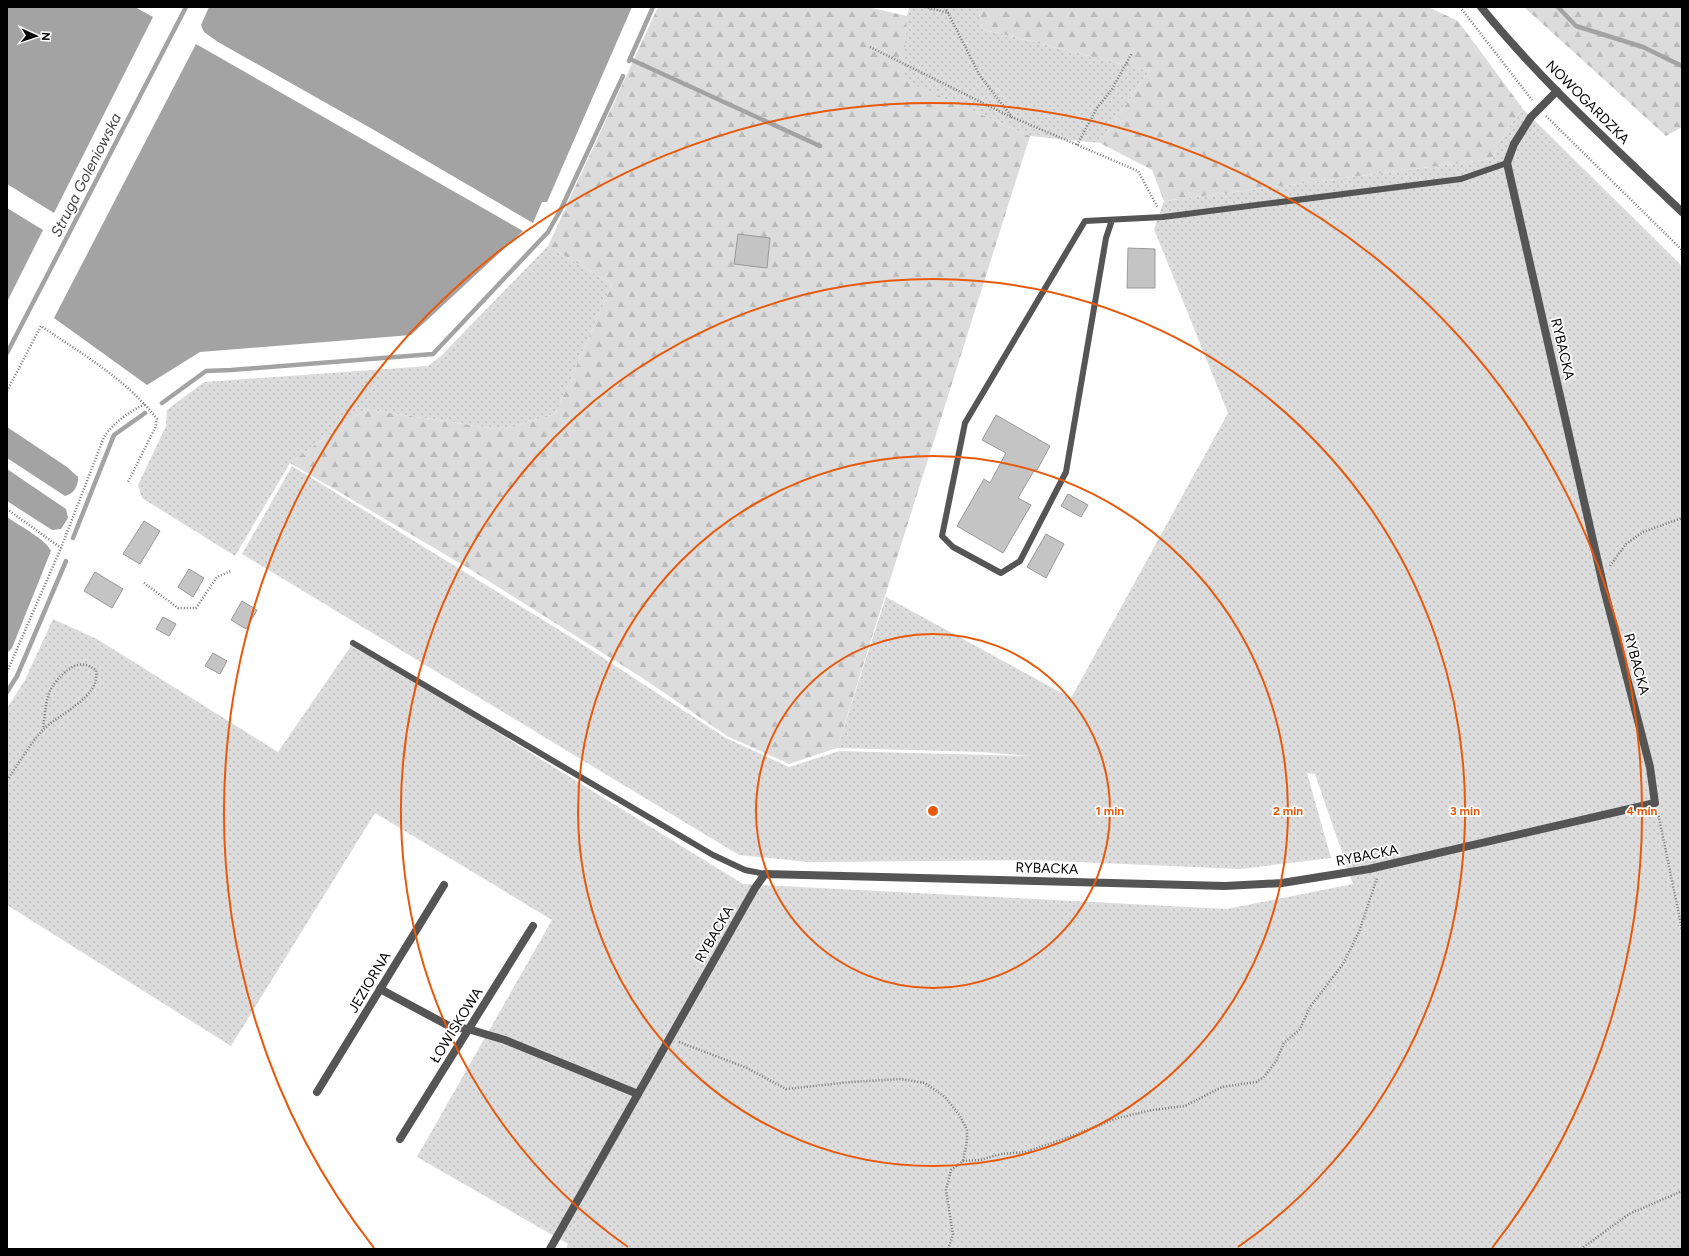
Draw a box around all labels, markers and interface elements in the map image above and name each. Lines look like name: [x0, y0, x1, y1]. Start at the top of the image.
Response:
north arrow: [16, 16, 56, 56]
text: N: [39, 32, 52, 41]
street label: NOWOGARDZKA: [1542, 57, 1633, 148]
water label: Struga Goleniowska: [47, 110, 125, 240]
street label: RYBACKA: [1547, 316, 1578, 382]
street label: RYBACKA: [1620, 631, 1653, 697]
centre of rings: [926, 804, 940, 818]
text: 1 min: [1096, 804, 1124, 818]
text: 2 min: [1273, 804, 1303, 818]
text: 3 min: [1450, 804, 1480, 818]
text: 4 min: [1627, 804, 1658, 818]
street label: RYBACKA: [1335, 841, 1400, 870]
street label: RYBACKA: [1015, 859, 1079, 878]
street label: RYBACKA: [691, 902, 738, 966]
street label: JEZIORNA: [345, 948, 395, 1016]
street label: ŁOWISKOWA: [427, 984, 487, 1066]

